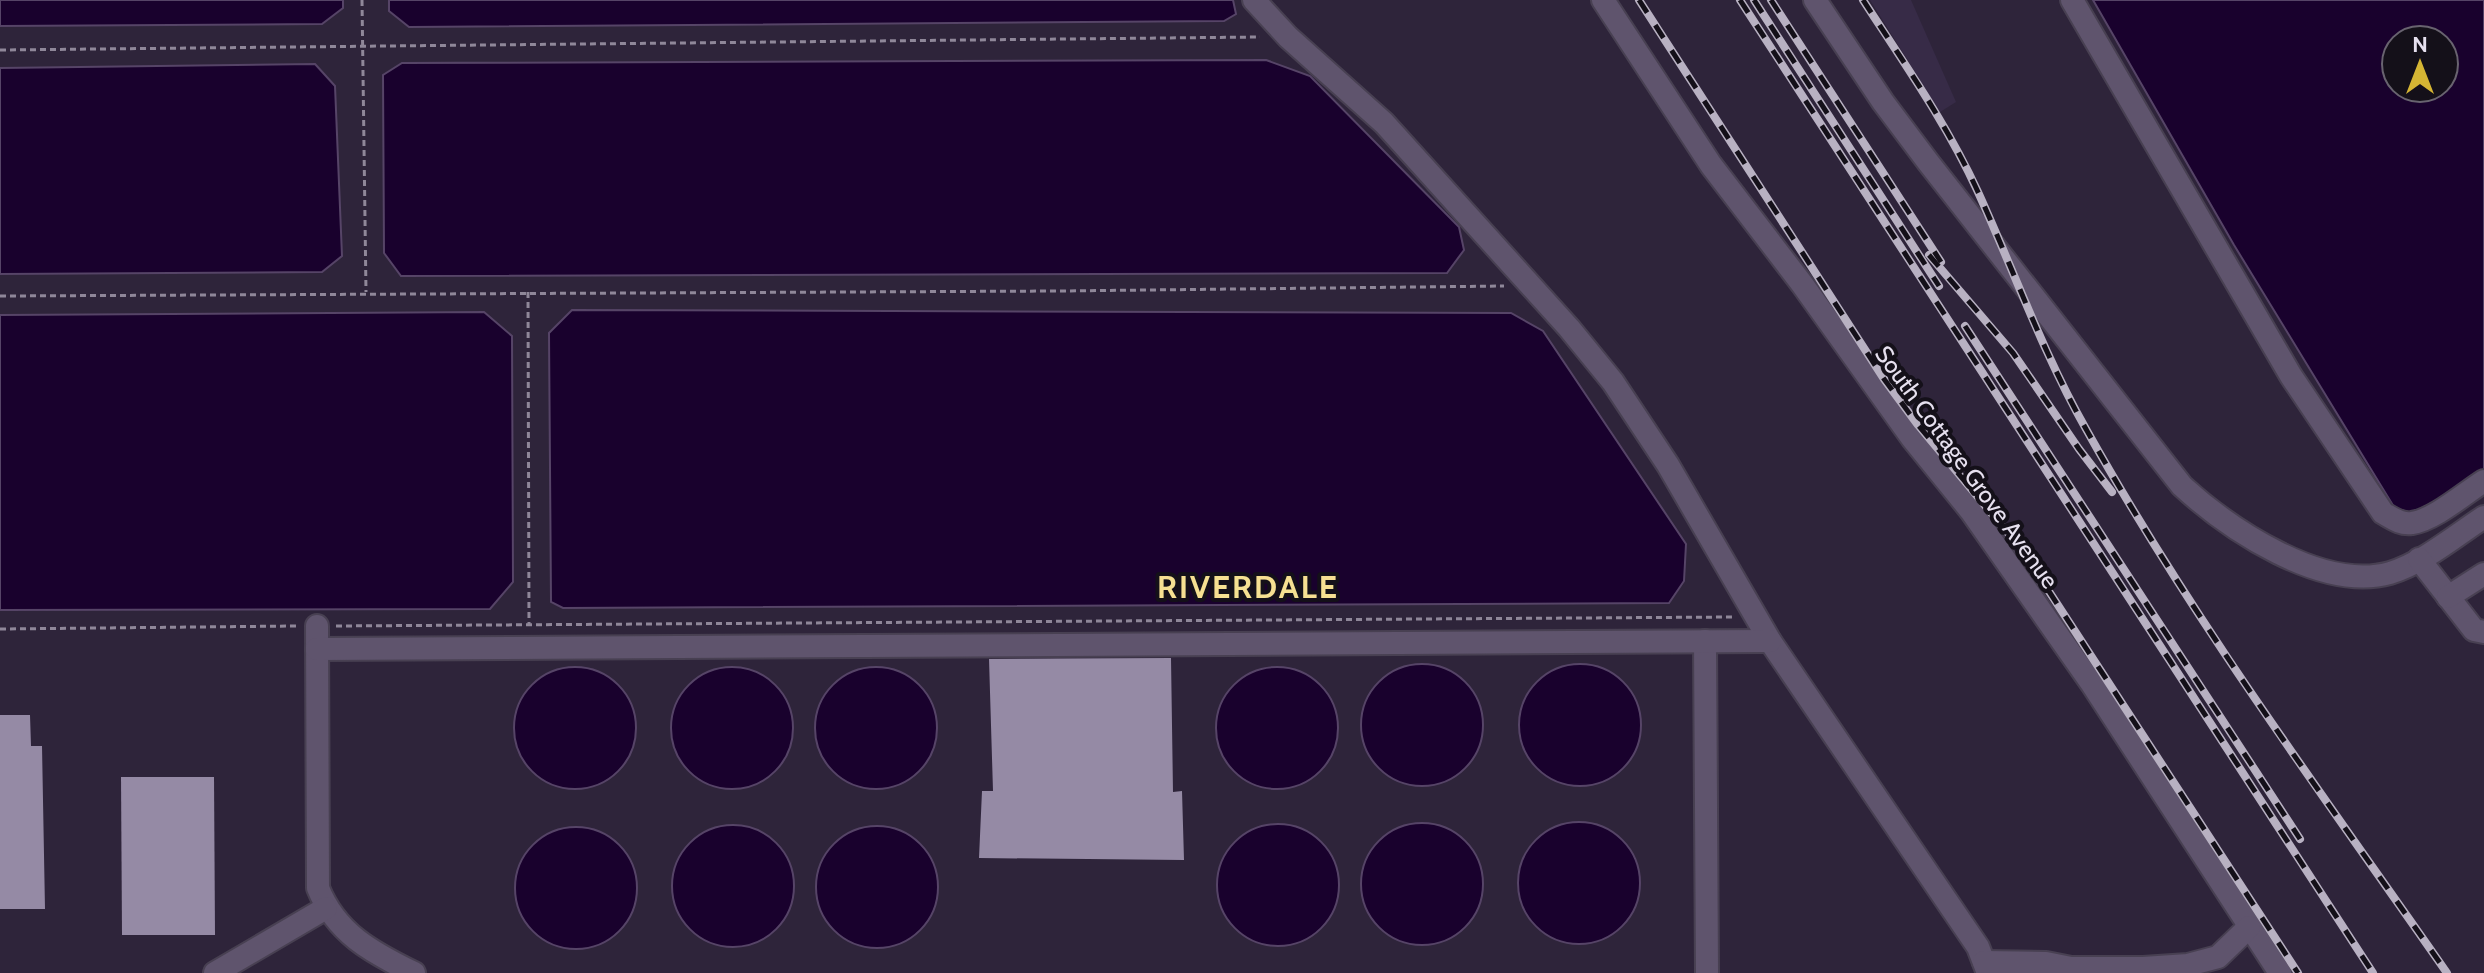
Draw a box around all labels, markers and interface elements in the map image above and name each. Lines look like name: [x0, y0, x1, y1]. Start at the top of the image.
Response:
north arrow: [2380, 24, 2460, 104]
text: N: [2412, 31, 2428, 58]
street label: South Cottage Grove Avenue: [1869, 340, 2065, 594]
district label: RIVERDALE: [1157, 567, 1339, 606]

